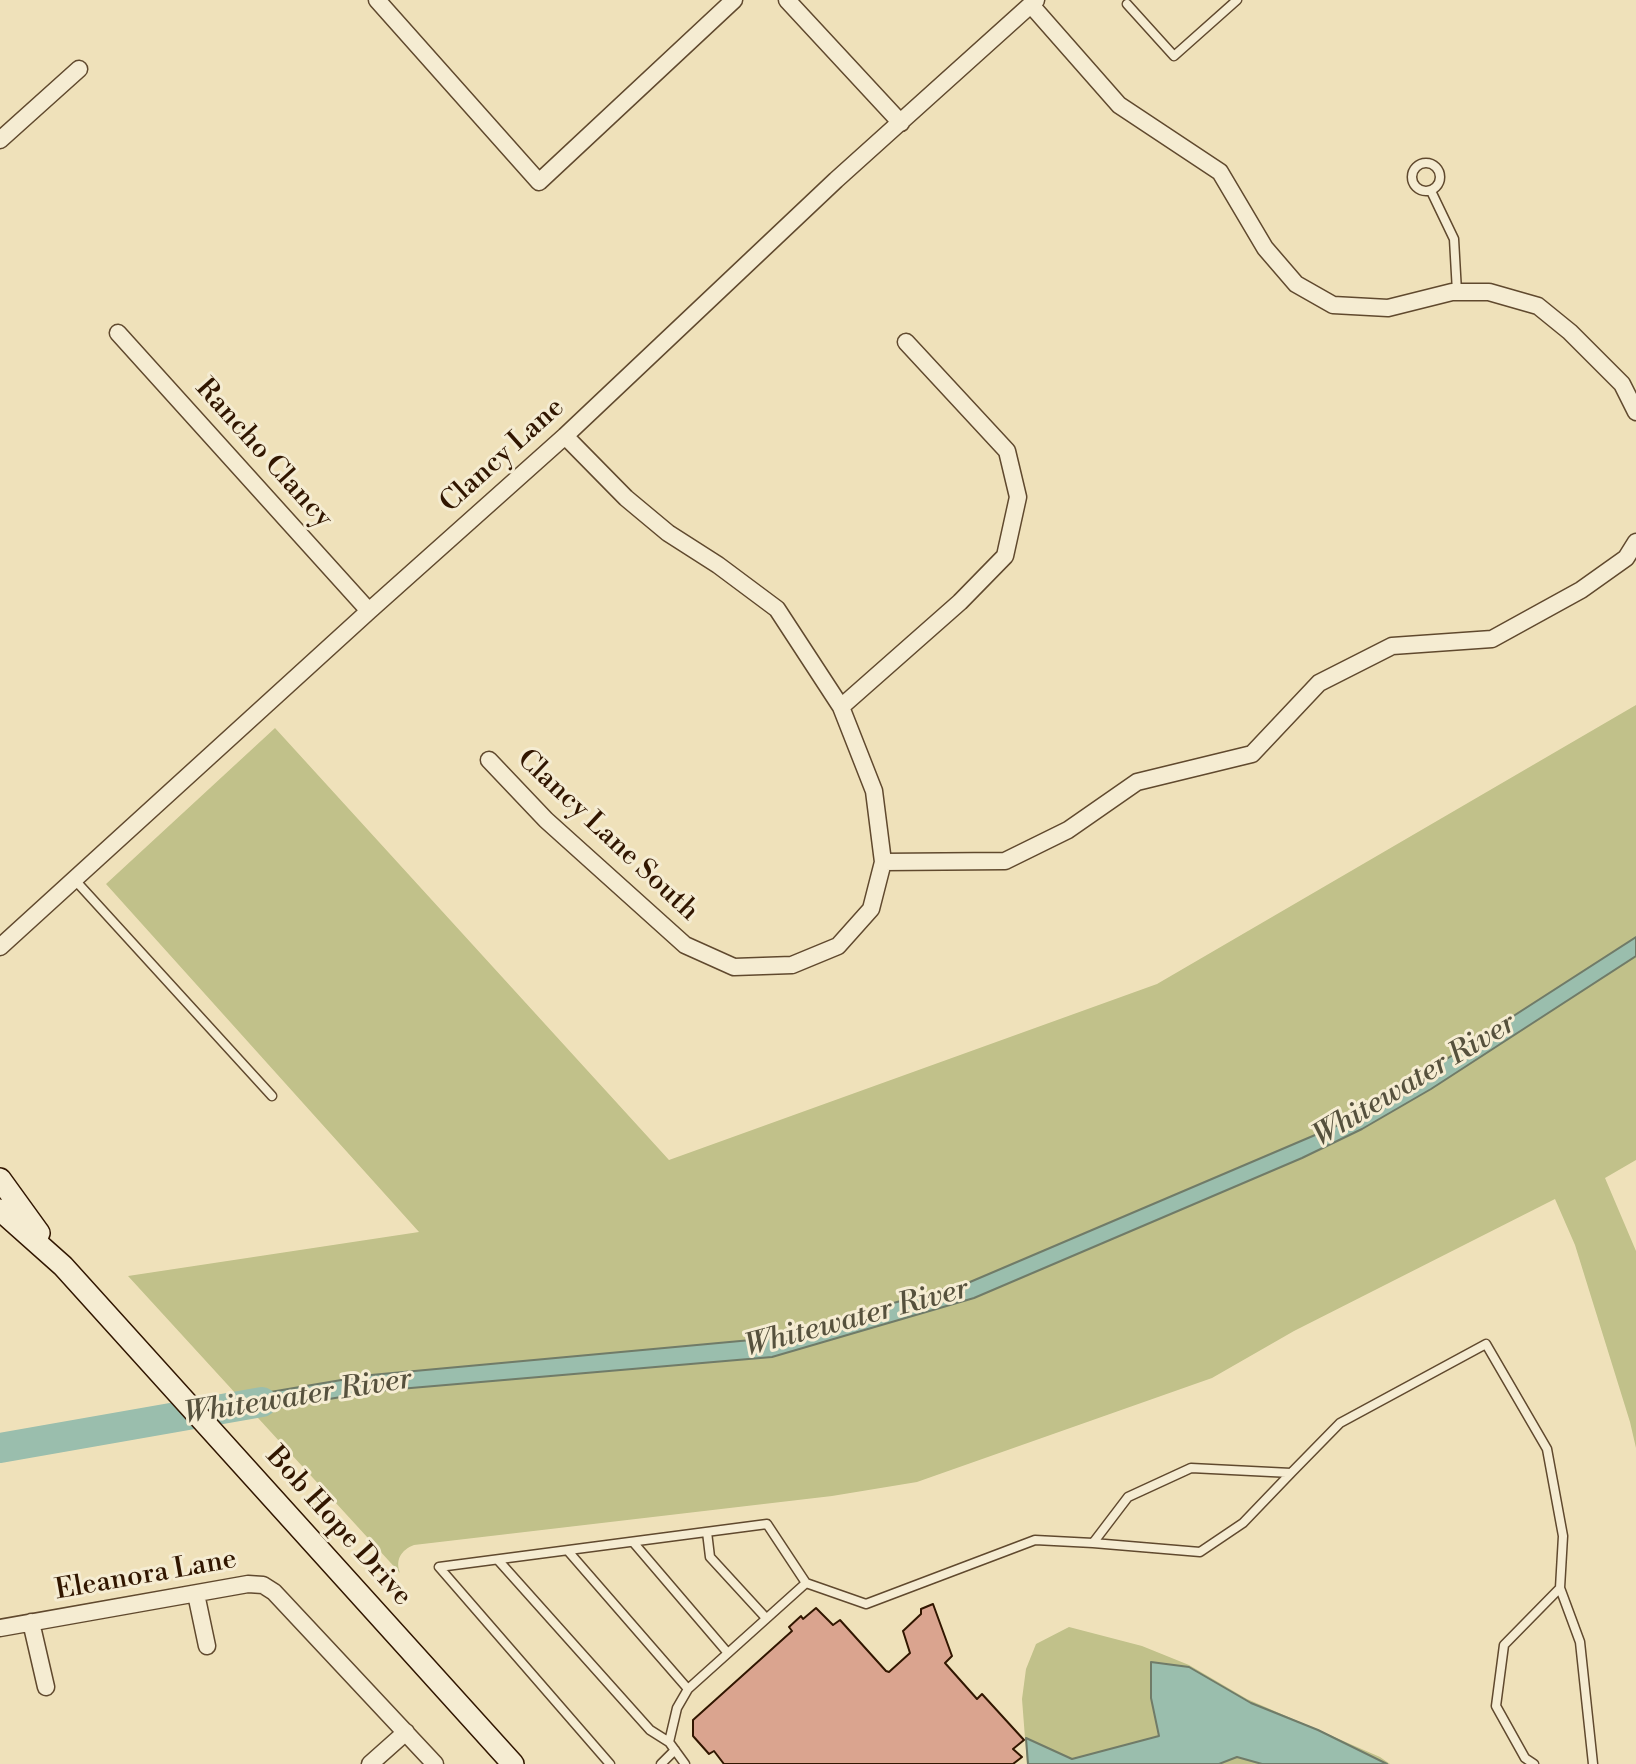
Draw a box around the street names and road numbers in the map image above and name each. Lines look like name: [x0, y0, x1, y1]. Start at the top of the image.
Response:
street label: Rancho Clancy: [187, 372, 339, 536]
street label: Clancy Lane: [434, 392, 572, 520]
street label: Clancy Lane South: [509, 743, 705, 929]
street label: Bob Hope Drive: [258, 1440, 418, 1614]
street label: Eleanora Lane: [53, 1543, 239, 1609]

